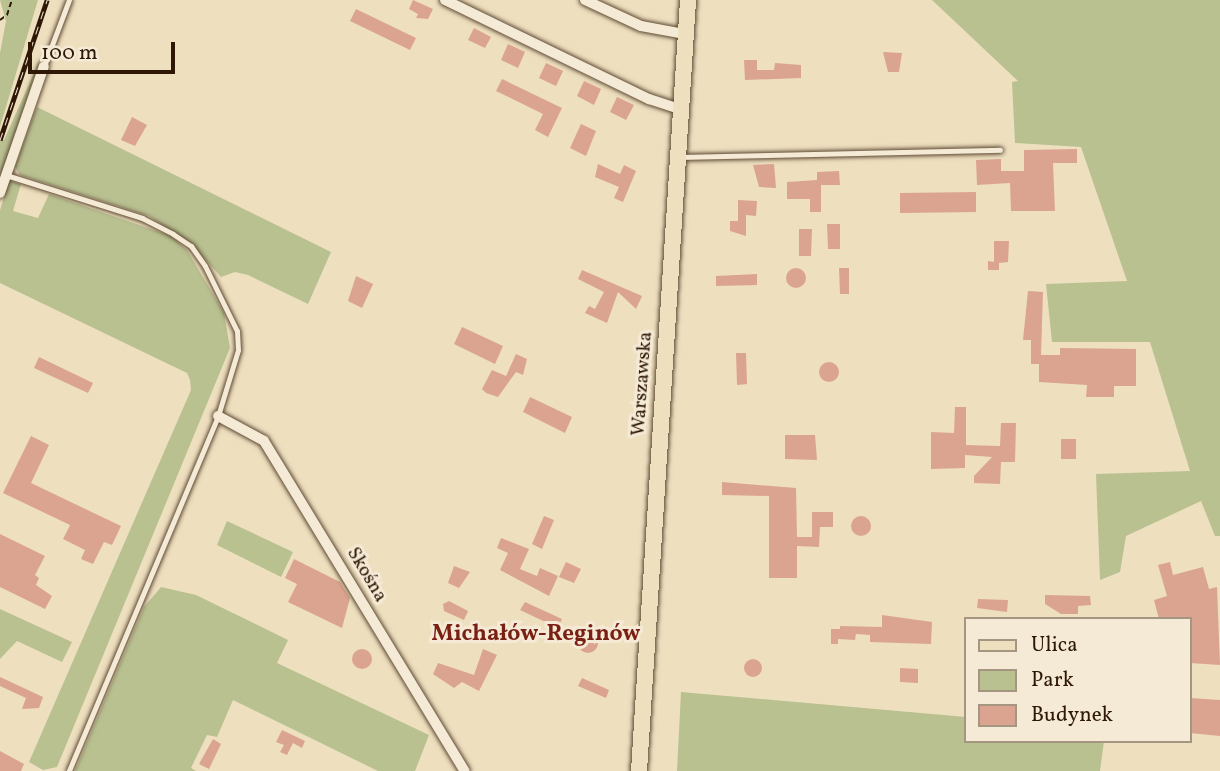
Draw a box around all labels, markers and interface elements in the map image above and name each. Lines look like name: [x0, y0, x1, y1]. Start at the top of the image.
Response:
scale bar: [32, 28, 178, 72]
text: 100 m: [41, 39, 98, 68]
street label: Warszawska: [628, 331, 658, 437]
street label: Skośna: [341, 544, 391, 606]
legend: [964, 617, 1192, 743]
district label: Michałów-Reginów: [432, 620, 640, 648]
text: Ulica: [1031, 631, 1078, 660]
text: Park: [1031, 666, 1074, 695]
text: Budynek: [1031, 701, 1113, 730]

